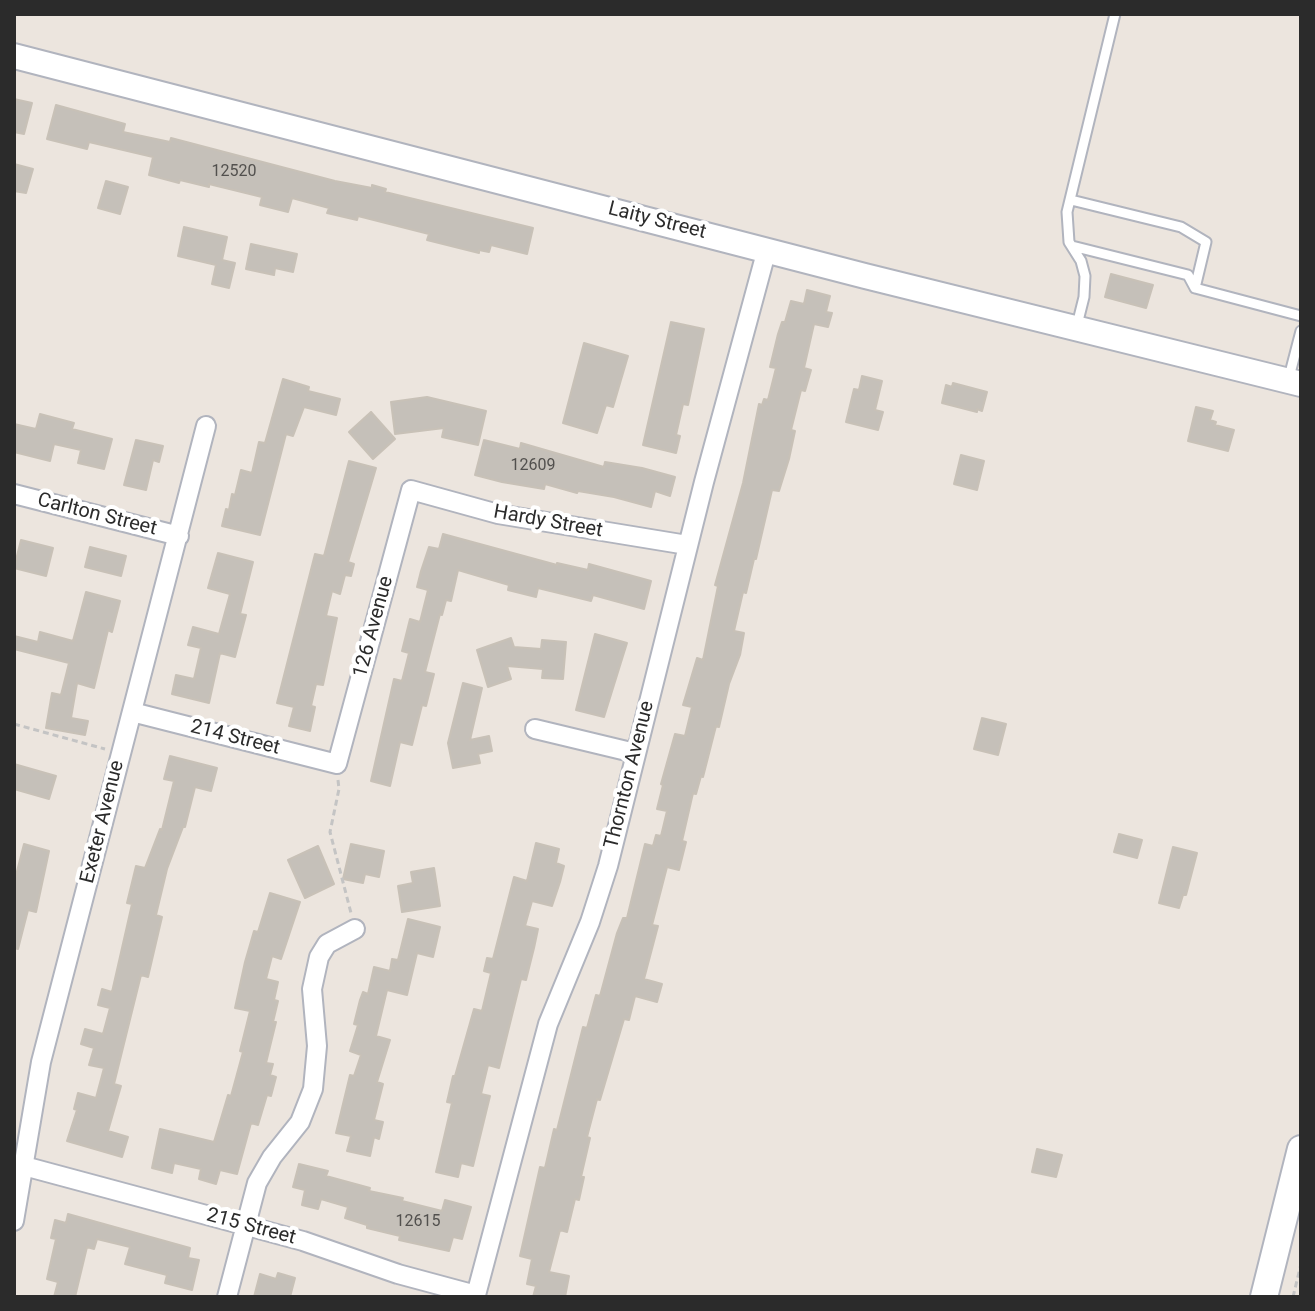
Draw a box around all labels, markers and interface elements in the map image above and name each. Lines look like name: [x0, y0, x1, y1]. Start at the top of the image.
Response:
house number: 12520: [212, 162, 256, 182]
street label: Laity Street: [605, 197, 709, 245]
house number: 12609: [511, 456, 555, 476]
street label: Carlton Street: [35, 489, 159, 541]
street label: Hardy Street: [492, 501, 604, 543]
street label: 126 Avenue: [349, 574, 399, 680]
street label: Thornton Avenue: [600, 699, 660, 851]
street label: 214 Street: [188, 715, 282, 761]
street label: Exeter Avenue: [76, 758, 130, 886]
street label: 215 Street: [204, 1204, 298, 1250]
house number: 12615: [396, 1212, 440, 1232]

